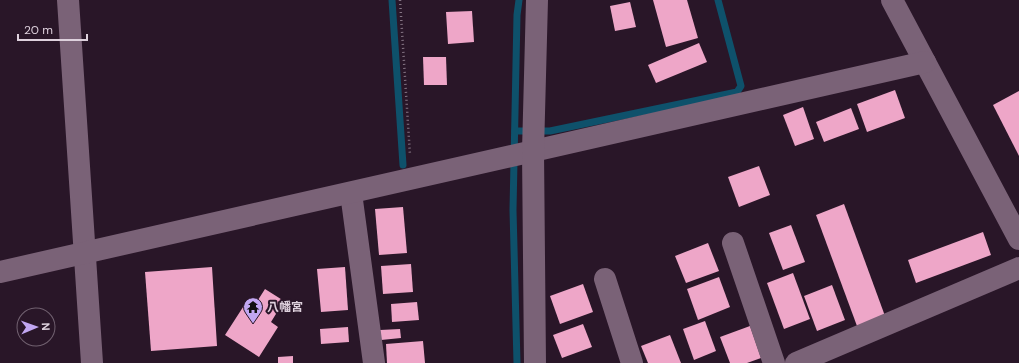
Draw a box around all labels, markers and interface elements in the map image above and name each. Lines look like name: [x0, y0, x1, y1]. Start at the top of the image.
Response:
scale bar: [18, 16, 87, 42]
text: 20 m: [24, 22, 53, 38]
temple icon: 八幡宮: [242, 296, 264, 324]
place label: 八幡宮: [267, 299, 303, 315]
north arrow: [16, 307, 56, 347]
text: N: [39, 322, 53, 331]

